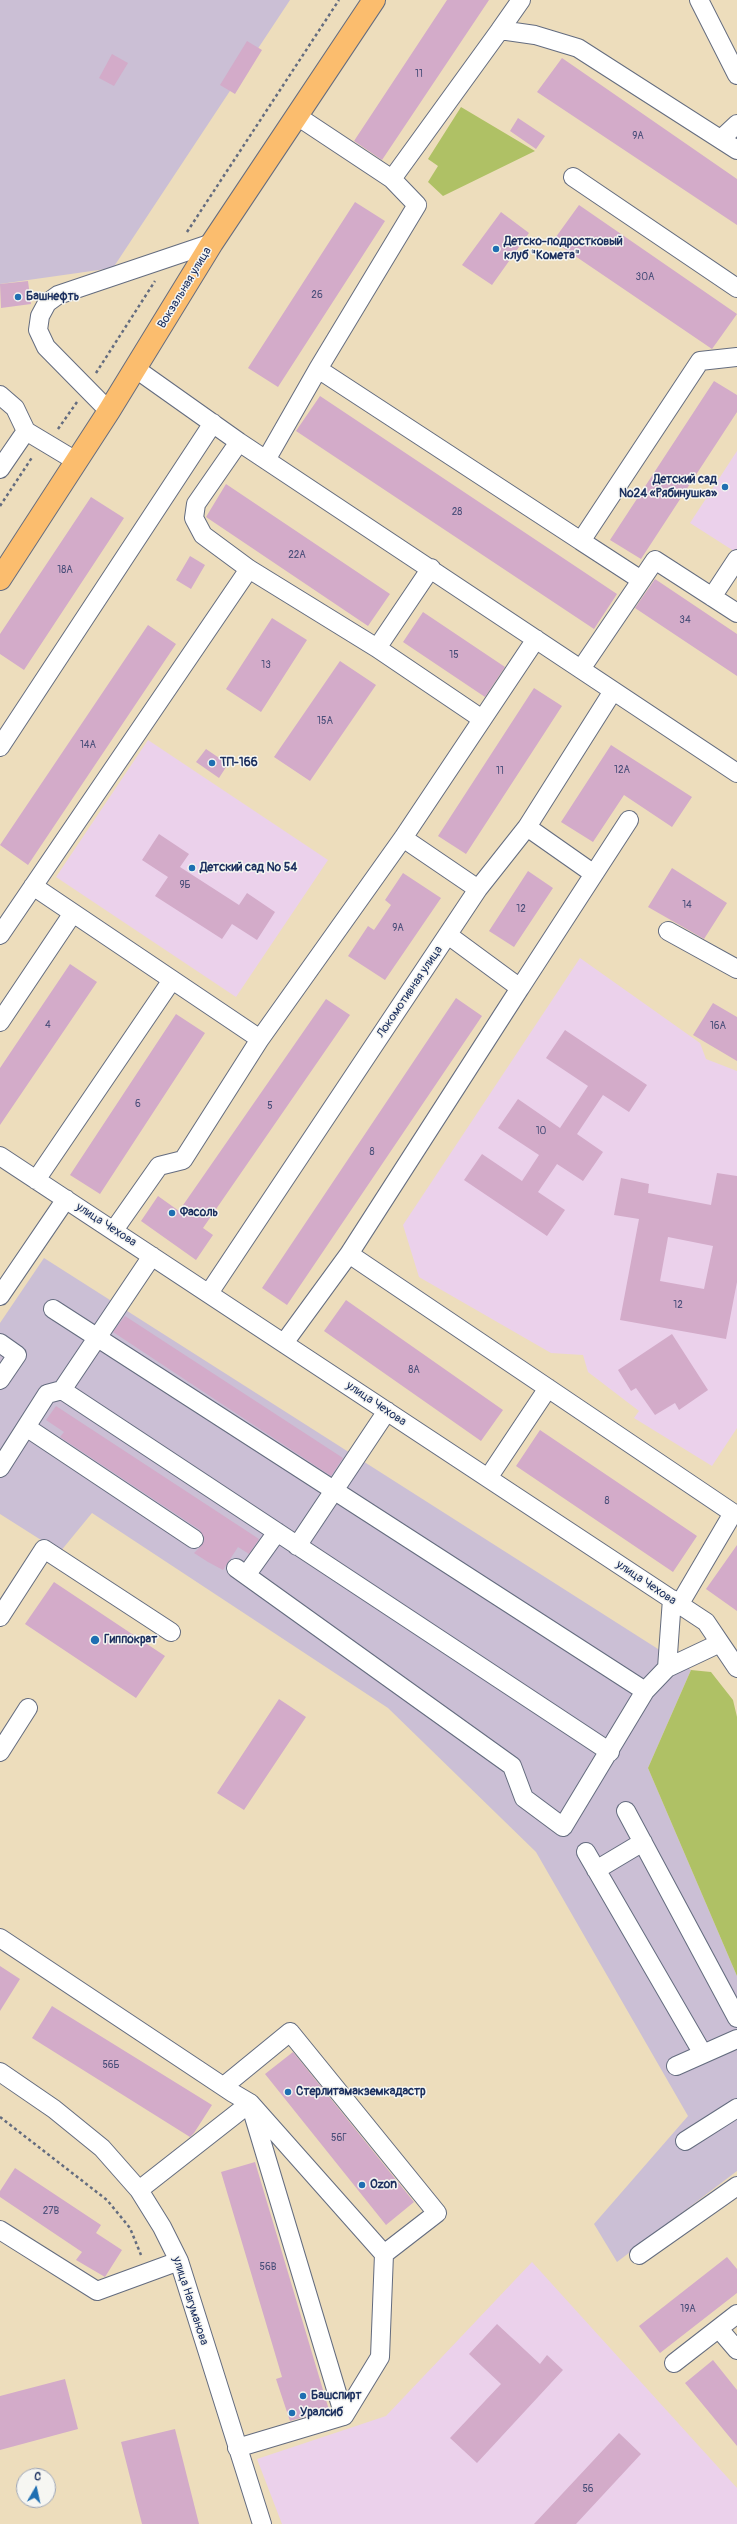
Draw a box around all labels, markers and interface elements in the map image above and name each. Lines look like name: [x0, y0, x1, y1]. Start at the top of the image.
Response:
house number: 11: [415, 68, 423, 80]
house number: 9А: [632, 130, 644, 142]
place label: Детско-подростковый клуб "Комета": [504, 235, 623, 263]
marker: Детско-подростковый клуб "Комета": [491, 244, 501, 254]
street label: Вокзальная улица: [155, 245, 215, 331]
house number: 30А: [636, 271, 654, 283]
house number: 26: [311, 289, 323, 301]
place label: Башнефть: [26, 290, 79, 304]
marker: Башнефть: [13, 292, 23, 302]
place label: Детский сад №24 «Рябинушка»: [619, 473, 717, 501]
marker: Детский сад №24 «Рябинушка»: [720, 482, 730, 492]
house number: 28: [452, 506, 462, 518]
house number: 22А: [288, 549, 306, 561]
house number: 18А: [57, 564, 73, 576]
house number: 34: [679, 614, 691, 626]
house number: 15: [449, 649, 459, 661]
house number: 13: [261, 659, 271, 671]
house number: 15А: [317, 715, 333, 727]
house number: 14А: [80, 739, 96, 751]
place label: ТП-166: [220, 756, 258, 770]
marker: ТП-166: [207, 758, 217, 768]
house number: 12А: [614, 764, 630, 776]
house number: 11: [496, 765, 504, 777]
place label: Детский сад № 54: [200, 861, 297, 875]
marker: Детский сад № 54: [187, 863, 197, 873]
house number: 9Б: [179, 879, 191, 891]
house number: 14: [682, 899, 692, 911]
house number: 12: [516, 903, 526, 915]
house number: 9А: [392, 922, 404, 934]
street label: Локомотивная улица: [374, 943, 446, 1041]
house number: 4: [45, 1019, 51, 1031]
house number: 16А: [710, 1020, 726, 1032]
house number: 6: [135, 1098, 141, 1110]
house number: 5: [267, 1100, 273, 1112]
house number: 10: [536, 1125, 546, 1137]
house number: 8: [369, 1146, 375, 1158]
street label: улица Чехова: [73, 1200, 139, 1250]
place label: Фасоль: [180, 1206, 218, 1220]
marker: Фасоль: [167, 1208, 177, 1218]
house number: 12: [673, 1299, 683, 1311]
house number: 8А: [408, 1364, 420, 1376]
street label: улица Чехова: [343, 1379, 409, 1429]
house number: 8: [604, 1495, 610, 1507]
street label: улица Чехова: [613, 1558, 679, 1608]
place label: Гиппократ: [104, 1633, 157, 1647]
marker: Гиппократ: [89, 1634, 101, 1646]
house number: 56Б: [102, 2059, 120, 2071]
place label: Стерлитамакземкадастр: [296, 2085, 426, 2099]
marker: Стерлитамакземкадастр: [283, 2087, 293, 2097]
house number: 56Г: [331, 2132, 347, 2144]
place label: Ozon: [370, 2178, 397, 2192]
marker: Ozon: [357, 2180, 367, 2190]
house number: 27В: [43, 2205, 59, 2217]
street label: улица Нагуманова: [169, 2255, 211, 2347]
house number: 56В: [260, 2261, 276, 2273]
house number: 19А: [680, 2303, 696, 2315]
place label: Башспирт: [311, 2389, 361, 2403]
marker: Башспирт: [298, 2391, 308, 2401]
place label: Уралсиб: [300, 2406, 343, 2420]
marker: Уралсиб: [287, 2408, 297, 2418]
north arrow: [16, 2468, 56, 2508]
text: С: [33, 2470, 42, 2484]
house number: 56: [582, 2483, 594, 2495]

